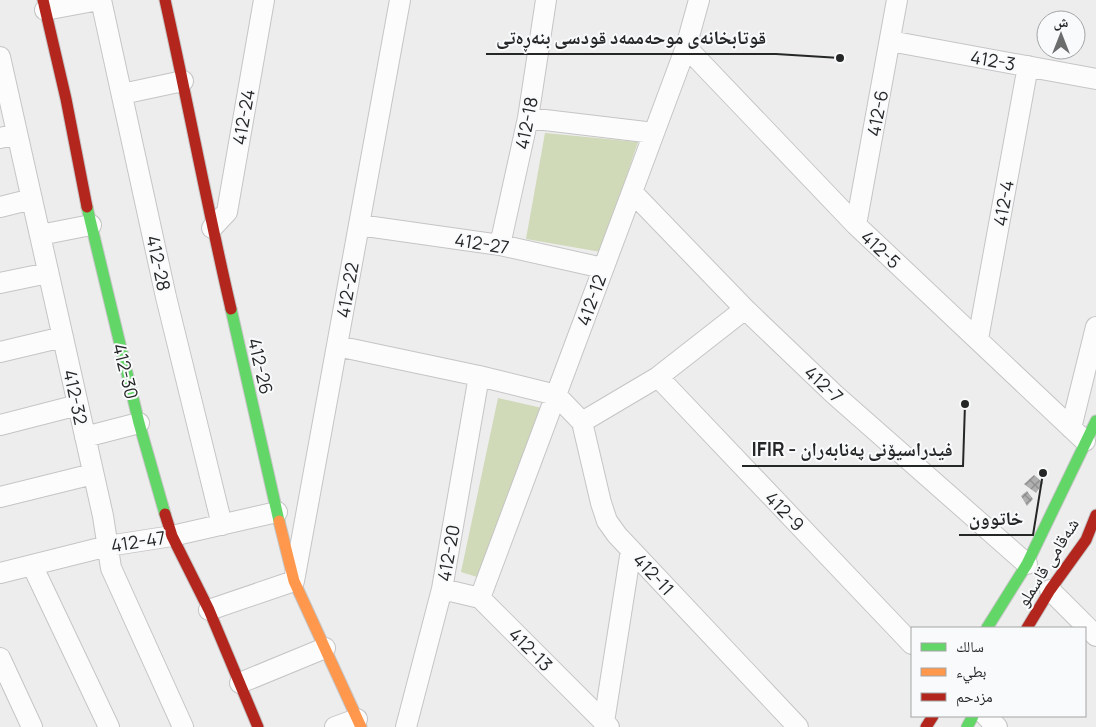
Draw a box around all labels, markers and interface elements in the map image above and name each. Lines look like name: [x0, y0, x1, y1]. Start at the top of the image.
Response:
north arrow: [1036, 10, 1086, 60]
text: ش: [1054, 12, 1069, 31]
callout: قوتابخانەی موحەممەد قودسی بنەڕەتی: [486, 20, 776, 54]
text: قوتابخانەی موحەممەد قودسی بنەڕەتی: [496, 24, 766, 52]
street label: 412-3: [969, 44, 1017, 76]
street label: 412-24: [226, 87, 260, 147]
street label: 412-6: [861, 88, 893, 138]
street label: 412-18: [509, 95, 543, 151]
street label: 412-4: [987, 178, 1019, 228]
street label: 412-5: [856, 225, 906, 273]
street label: 412-27: [453, 227, 511, 259]
street label: 412-28: [141, 233, 177, 293]
street label: 412-22: [330, 260, 364, 320]
street label: 412-12: [571, 271, 611, 329]
street label: 412-26: [243, 336, 279, 396]
street label: 412-30: [108, 341, 144, 401]
street label: 412-7: [800, 360, 848, 408]
street label: 412-32: [58, 367, 94, 427]
callout: IFIR - فیدراسیۆنی پەنابەران: [742, 432, 963, 466]
text: IFIR - فیدراسیۆنی پەنابەران: [751, 436, 953, 462]
street label: 412-9: [760, 486, 810, 536]
callout: خاتوون: [959, 501, 1033, 535]
text: خاتوون: [969, 505, 1023, 531]
street label: شەقامی قاسملو: [1010, 513, 1084, 611]
street label: 412-20: [431, 523, 465, 583]
street label: 412-47: [109, 525, 167, 557]
street label: 412-11: [628, 548, 680, 600]
street label: 412-13: [504, 622, 558, 676]
legend: [911, 627, 1086, 717]
text: سالك: [956, 636, 984, 657]
text: بطيء: [956, 661, 986, 684]
text: مزدحم: [956, 686, 993, 707]

